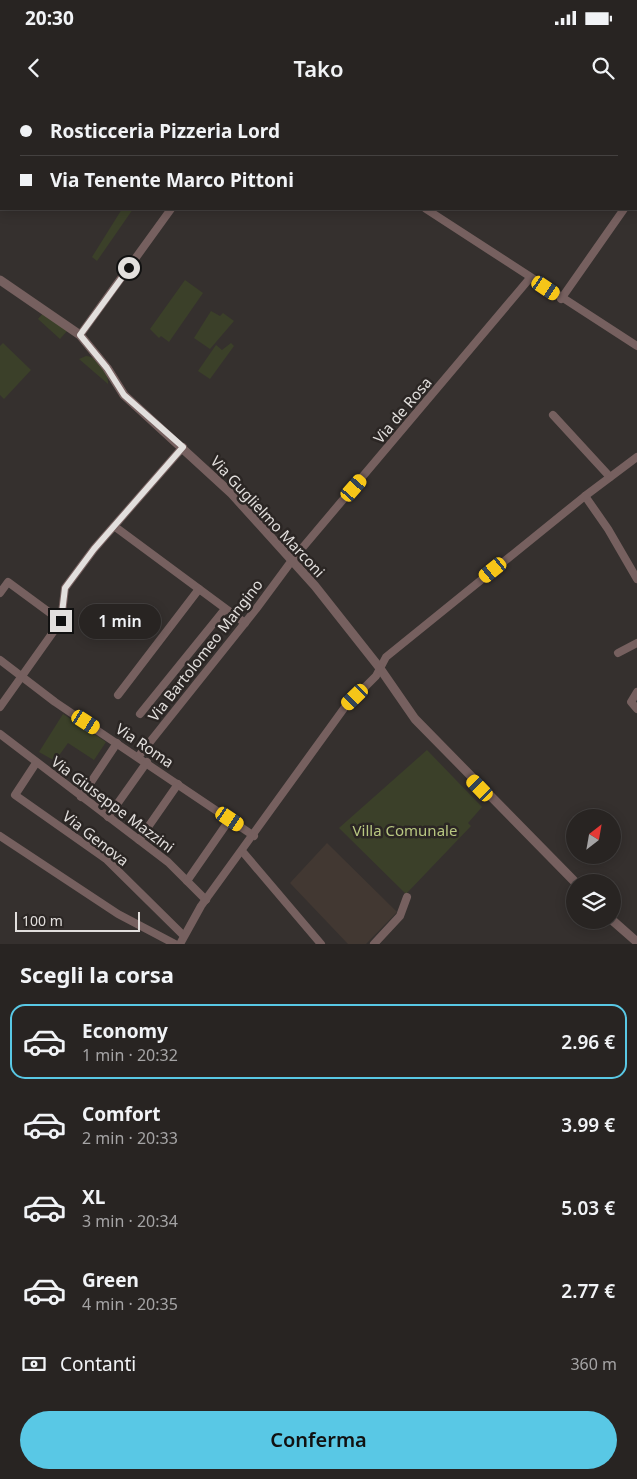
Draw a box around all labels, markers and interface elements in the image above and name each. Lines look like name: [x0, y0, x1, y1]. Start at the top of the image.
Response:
text: 20:30: [25, 5, 74, 31]
text: Tako: [293, 53, 344, 83]
icon: back: [20, 54, 48, 82]
icon: search: [589, 54, 617, 82]
text: Rosticceria Pizzeria Lord: [50, 118, 280, 144]
text: Via Tenente Marco Pittoni: [50, 167, 294, 193]
route start: [118, 257, 140, 279]
car: [529, 273, 562, 303]
street label: Via de Rosa: [368, 373, 436, 447]
street label: Via Guglielmo Marconi: [206, 451, 330, 581]
car: [338, 472, 369, 504]
car: [476, 555, 509, 585]
street label: Via Bartolomeo Mangino: [143, 575, 267, 725]
callout: 1 min: [78, 604, 161, 638]
route end: [50, 610, 72, 632]
text: 1 min: [98, 610, 142, 632]
car: [338, 681, 371, 713]
car: [69, 708, 102, 736]
street label: Via Roma: [112, 718, 178, 772]
street label: Via Giuseppe Mazzini: [48, 751, 178, 857]
car: [464, 772, 495, 804]
car: [213, 804, 246, 834]
street label: Via Genova: [59, 806, 133, 870]
north arrow: [566, 809, 621, 864]
map controls: [566, 809, 621, 929]
park label: Villa Comunale: [353, 820, 457, 840]
button: layers: [566, 874, 621, 929]
scale bar: [15, 909, 140, 932]
text: 100 m: [22, 911, 63, 930]
text: Scegli la corsa: [20, 959, 174, 989]
text: Economy: [82, 1018, 168, 1044]
icon: car: [22, 1019, 67, 1064]
text: 2.96 €: [561, 1029, 615, 1055]
text: 1 min · 20:32: [82, 1044, 178, 1066]
text: Comfort: [82, 1101, 161, 1127]
icon: car: [22, 1102, 67, 1147]
text: 3.99 €: [561, 1112, 615, 1138]
text: 2 min · 20:33: [82, 1127, 178, 1149]
text: XL: [82, 1184, 105, 1210]
icon: car: [22, 1185, 67, 1230]
text: 5.03 €: [561, 1195, 615, 1221]
text: 3 min · 20:34: [82, 1210, 178, 1232]
text: Green: [82, 1267, 139, 1293]
icon: car: [22, 1268, 67, 1313]
text: 2.77 €: [561, 1278, 615, 1304]
text: 4 min · 20:35: [82, 1293, 178, 1315]
icon: cash: [20, 1350, 48, 1378]
text: Contanti: [60, 1351, 136, 1377]
text: 360 m: [570, 1353, 617, 1375]
button: Conferma: [20, 1411, 617, 1469]

